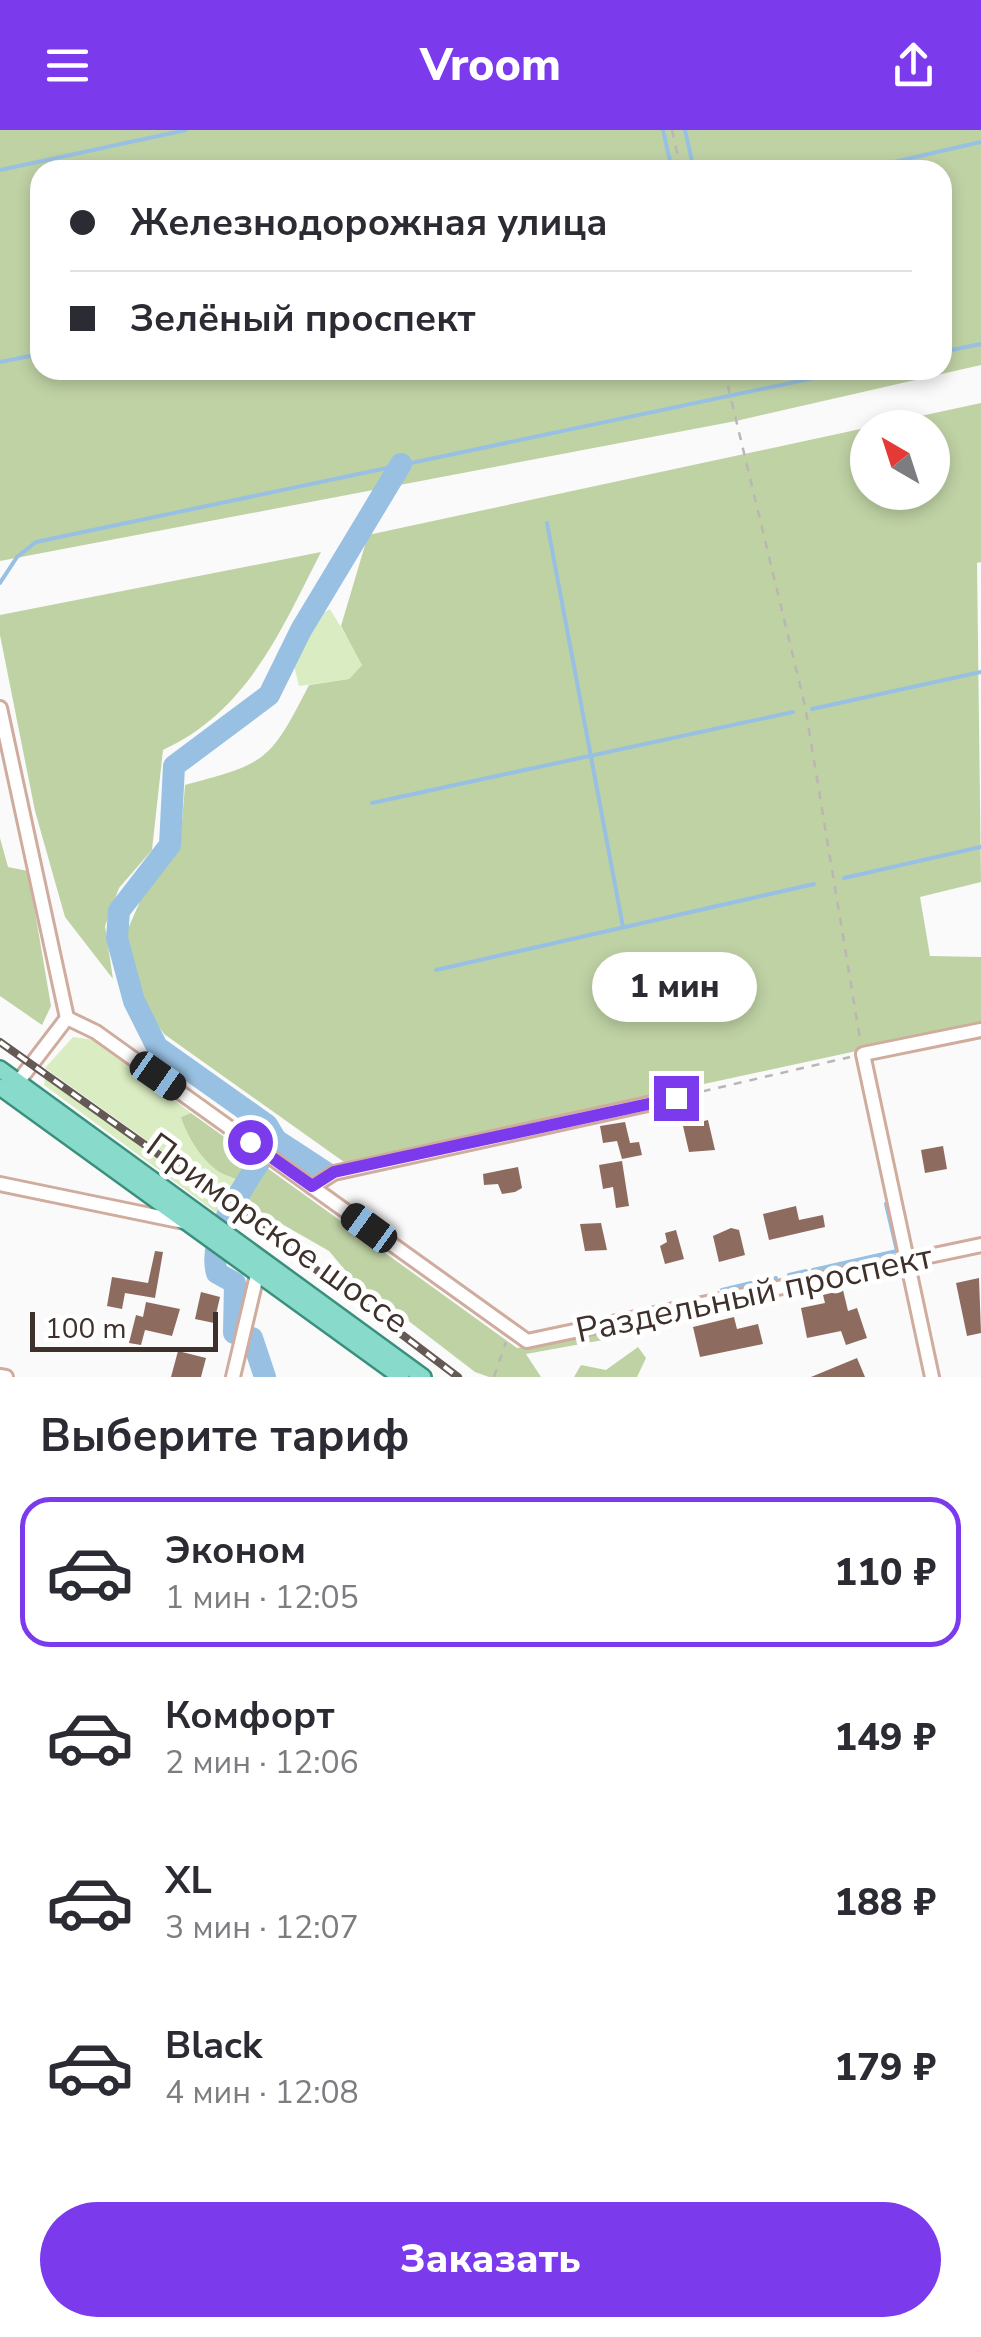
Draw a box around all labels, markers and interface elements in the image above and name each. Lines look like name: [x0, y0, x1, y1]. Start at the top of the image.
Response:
text: Vroom: [420, 35, 561, 96]
icon: menu: [40, 38, 95, 93]
icon: share: [886, 38, 941, 93]
text: Железнодорожная улица: [130, 197, 607, 248]
text: Зелёный проспект: [130, 293, 475, 344]
north arrow: [850, 410, 950, 510]
map controls: [850, 410, 950, 510]
callout: 1 мин: [594, 953, 758, 1023]
text: 1 мин: [629, 965, 720, 1008]
car: [125, 1047, 191, 1105]
route end: [654, 1076, 699, 1121]
route start: [228, 1120, 273, 1165]
street label: Приморское шоссе: [137, 1122, 418, 1345]
car: [336, 1198, 402, 1258]
street label: Раздельный проспект: [571, 1233, 937, 1354]
scale bar: [30, 1307, 218, 1352]
text: 100 m: [45, 1310, 127, 1348]
text: Выберите тариф: [40, 1406, 410, 1467]
text: Эконом: [165, 1525, 306, 1576]
icon: car: [45, 1527, 135, 1617]
text: 110 ₽: [834, 1547, 936, 1598]
text: 1 мин · 12:05: [165, 1576, 359, 1619]
text: Комфорт: [165, 1690, 334, 1741]
icon: car: [45, 1692, 135, 1782]
text: 149 ₽: [834, 1712, 936, 1763]
text: 2 мин · 12:06: [165, 1741, 359, 1784]
text: XL: [165, 1855, 212, 1906]
icon: car: [45, 1857, 135, 1947]
text: 188 ₽: [834, 1877, 936, 1928]
text: 3 мин · 12:07: [165, 1906, 359, 1949]
text: Black: [165, 2020, 262, 2071]
icon: car: [45, 2022, 135, 2112]
text: 179 ₽: [834, 2042, 936, 2093]
text: 4 мин · 12:08: [165, 2071, 359, 2114]
button: Заказать: [40, 2202, 941, 2317]

